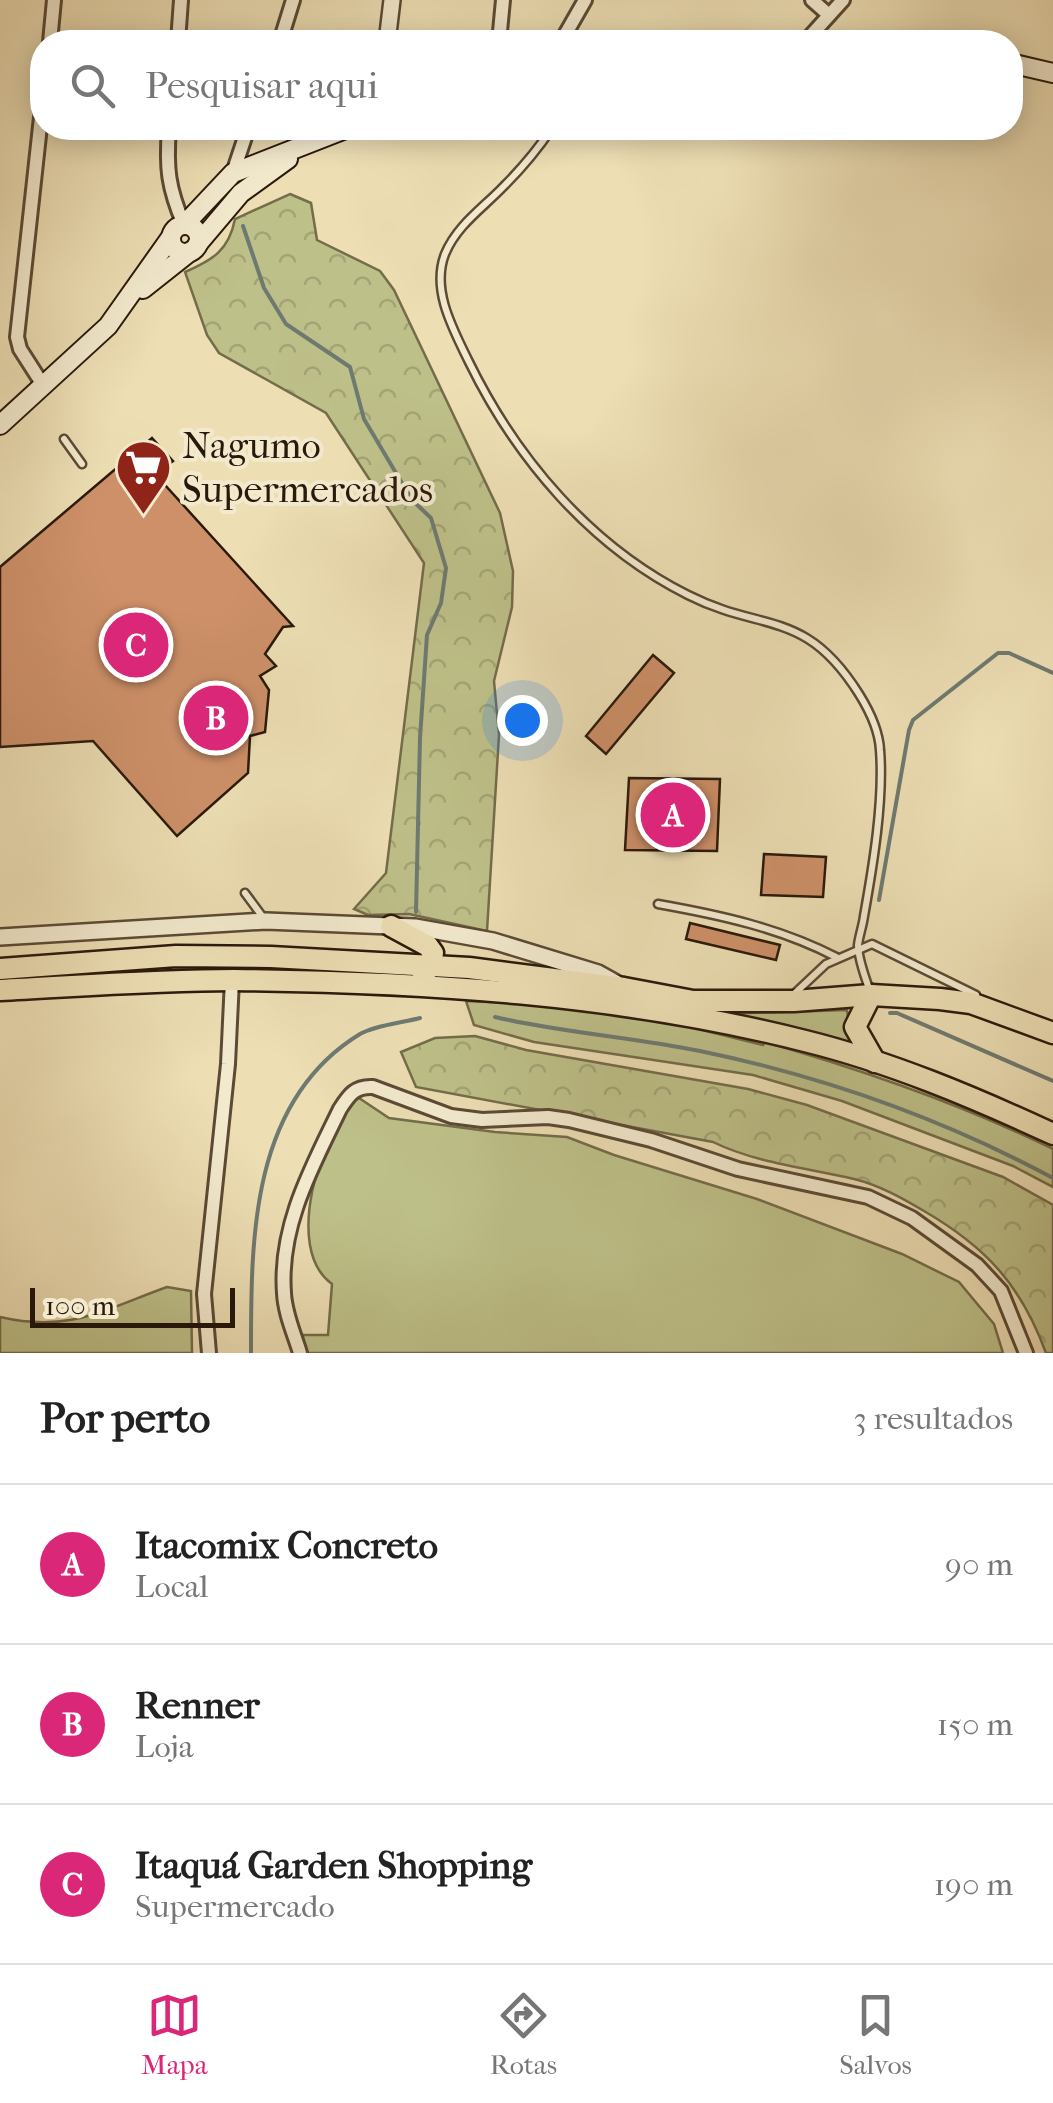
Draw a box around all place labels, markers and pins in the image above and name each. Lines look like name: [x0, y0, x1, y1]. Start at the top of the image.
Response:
place label: Nagumo Supermercados: [182, 423, 433, 512]
supermarket icon: Nagumo Supermercados: [113, 437, 173, 516]
pin: C: [104, 608, 168, 682]
pin: B: [184, 680, 248, 756]
pin: A: [640, 778, 706, 852]

